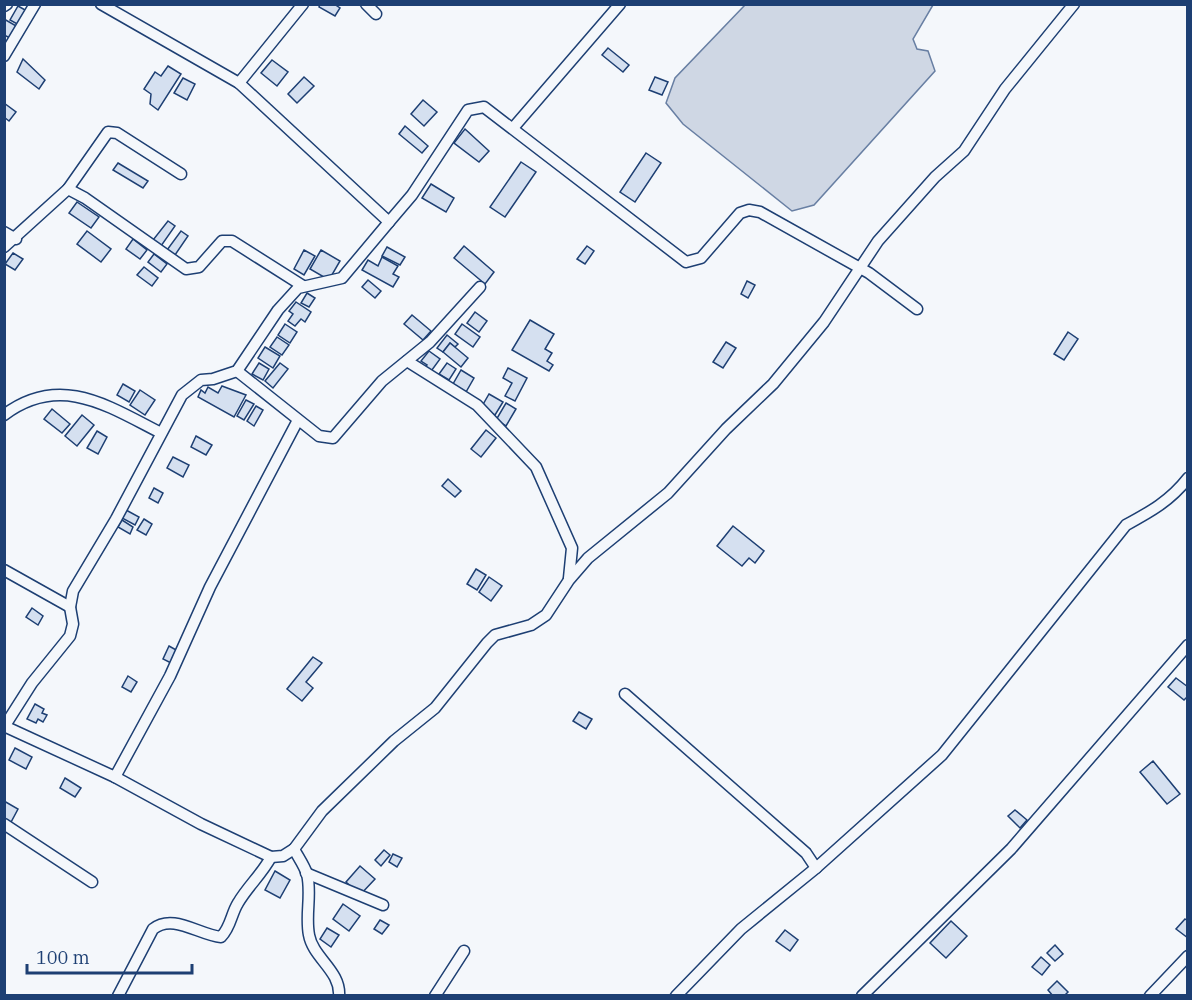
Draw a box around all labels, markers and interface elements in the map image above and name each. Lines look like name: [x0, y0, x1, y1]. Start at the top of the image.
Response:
scale bar: [27, 937, 192, 975]
text: 100 m: [36, 946, 90, 969]

